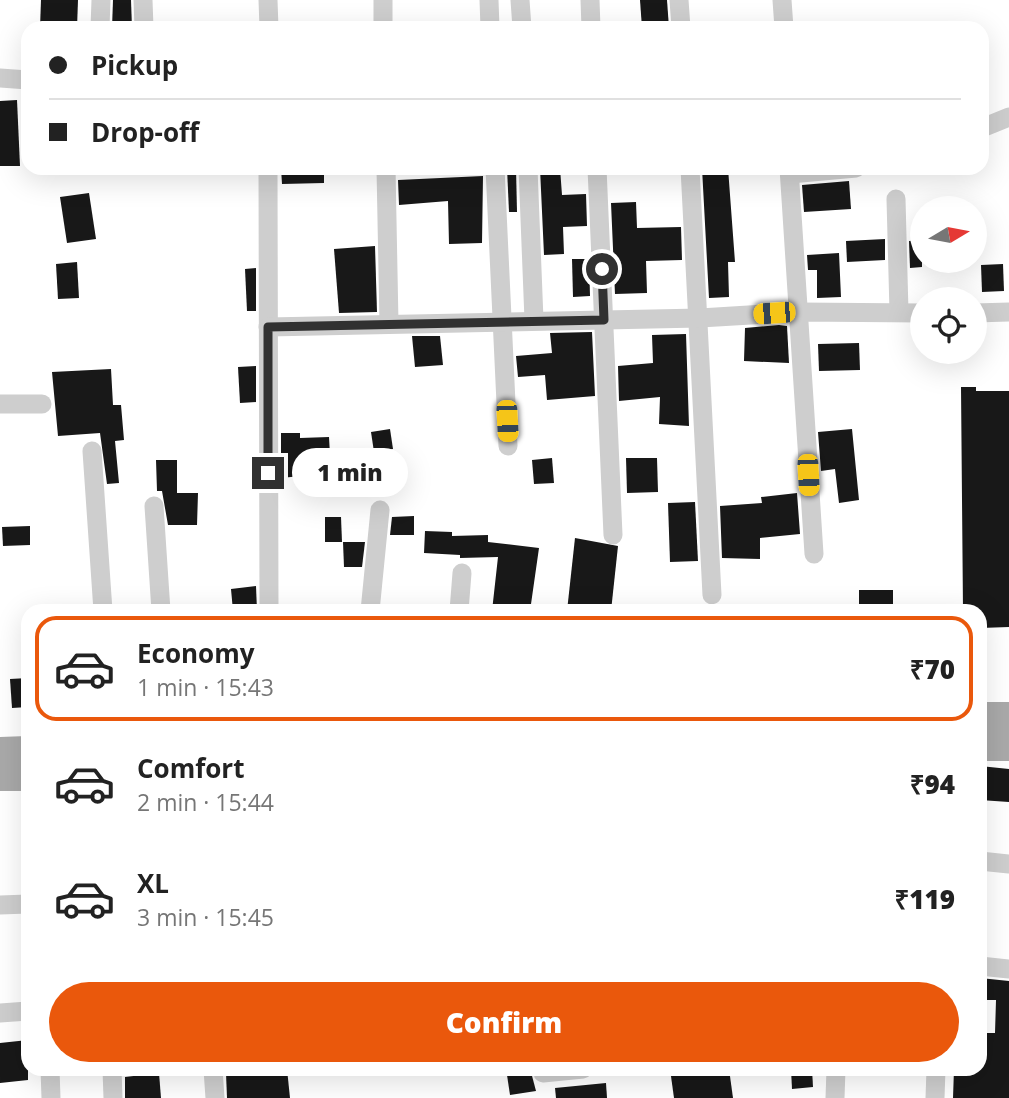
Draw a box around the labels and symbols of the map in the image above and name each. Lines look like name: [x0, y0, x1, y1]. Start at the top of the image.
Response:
north arrow: [910, 196, 987, 273]
route start: [586, 253, 618, 285]
car: [753, 301, 796, 325]
car: [496, 399, 519, 443]
callout: 1 min: [292, 448, 408, 498]
car: [797, 453, 820, 497]
route end: [252, 457, 284, 489]

